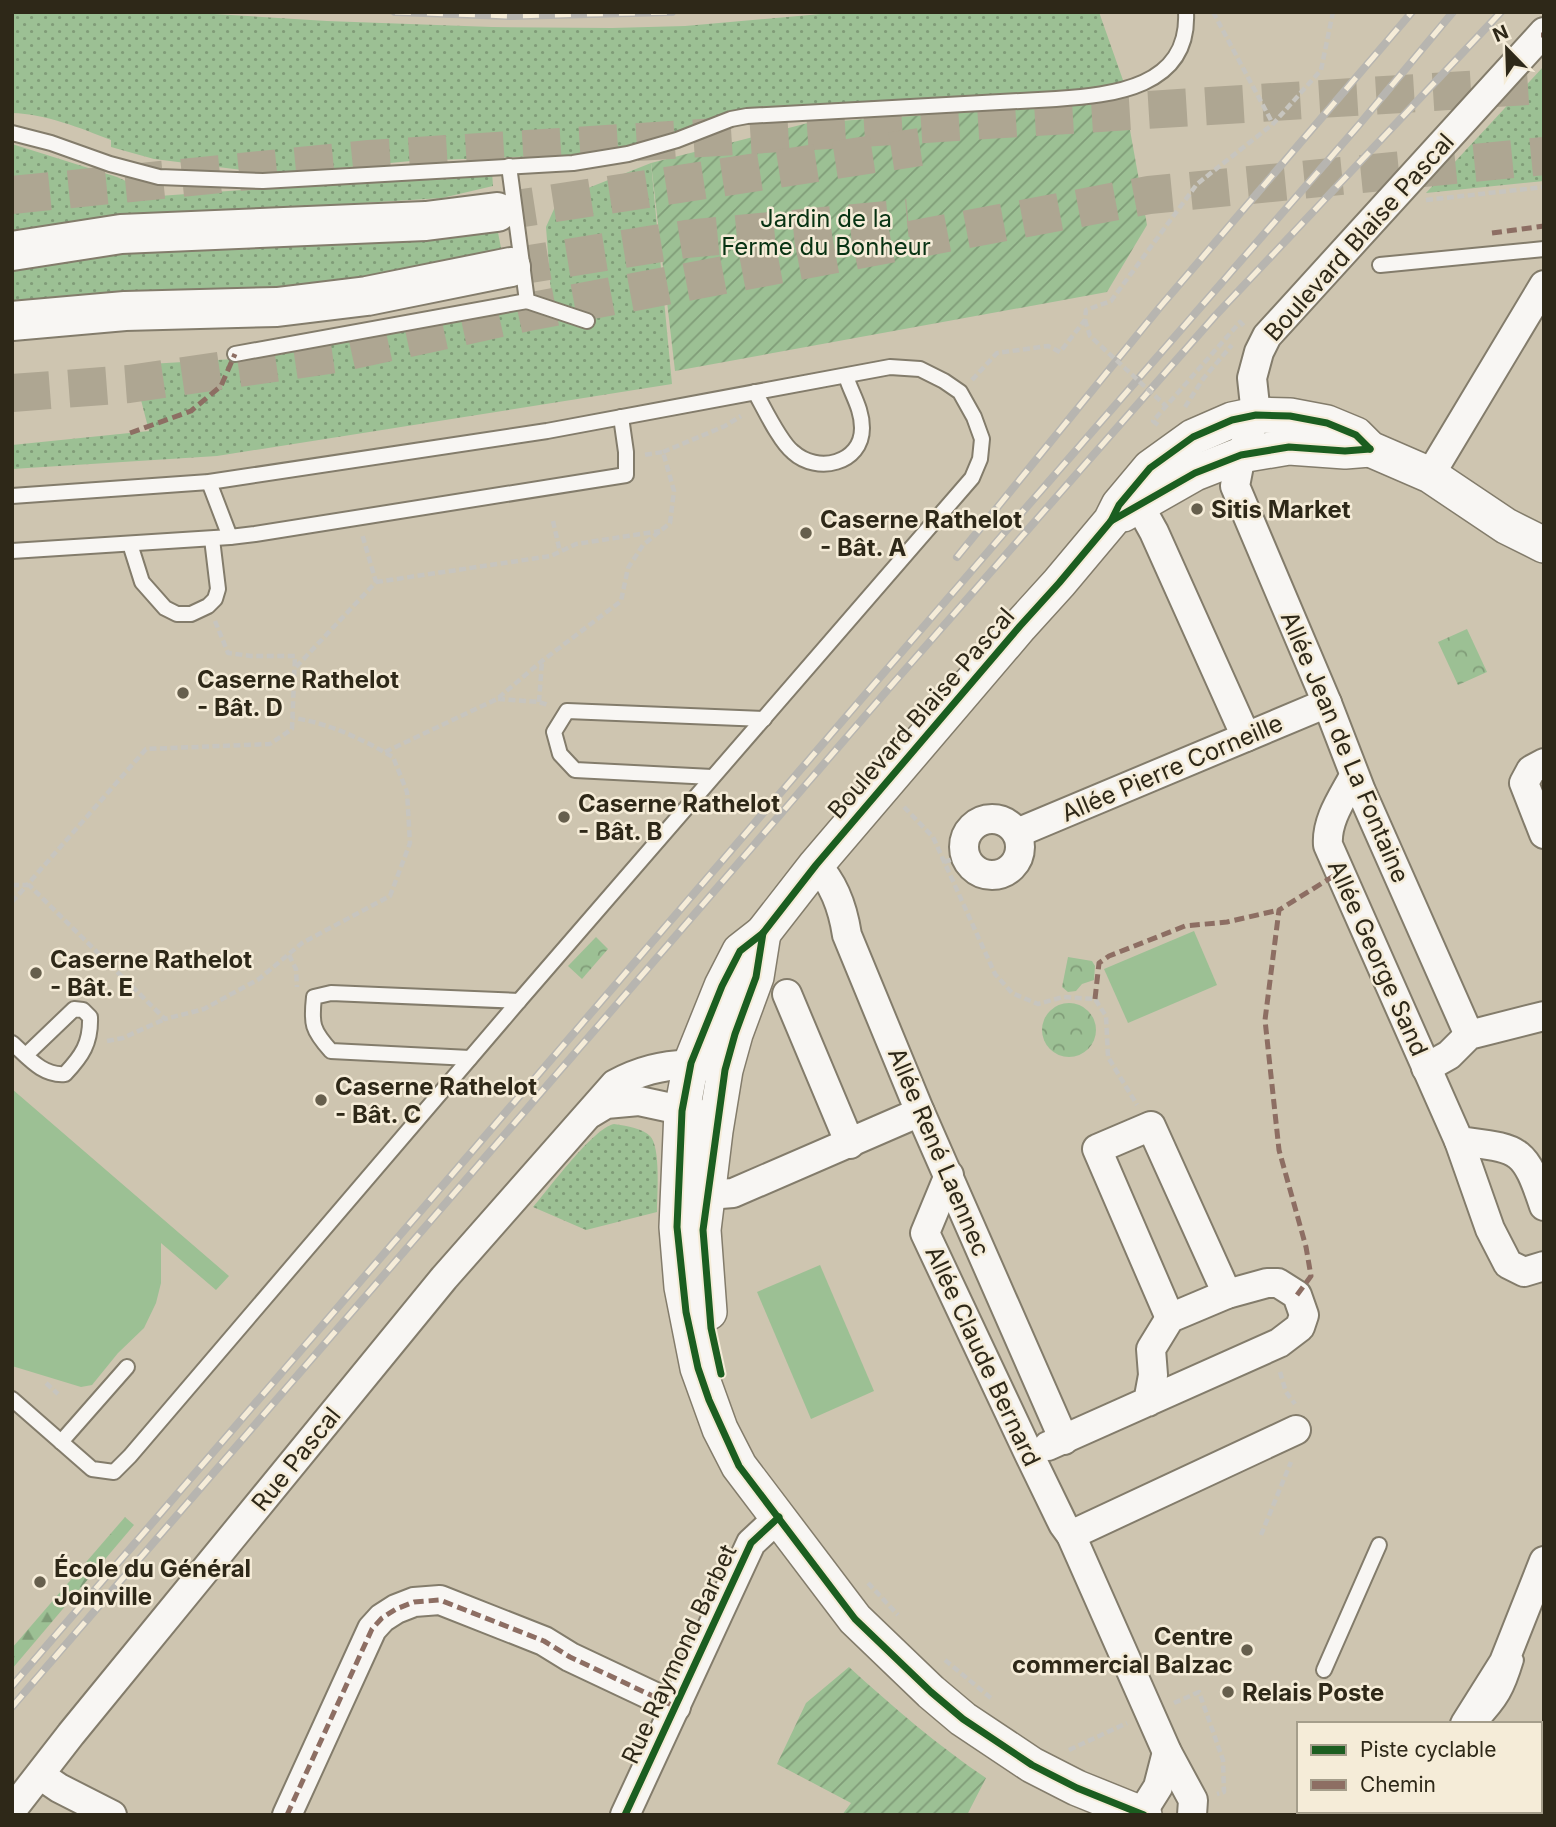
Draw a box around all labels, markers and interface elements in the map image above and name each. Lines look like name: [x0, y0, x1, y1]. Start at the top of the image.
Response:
north arrow: [1472, 14, 1542, 84]
text: N: [1489, 20, 1512, 47]
street label: Boulevard Blaise Pascal: [1258, 127, 1460, 347]
park label: Jardin de la Ferme du Bonheur: [721, 204, 931, 261]
place label: Sitis Market: [1211, 495, 1351, 524]
marker: Sitis Market: [1189, 501, 1205, 517]
place label: Caserne Rathelot - Bât. A: [820, 505, 1022, 562]
marker: Caserne Rathelot - Bât. A: [798, 525, 814, 541]
street label: Boulevard Blaise Pascal: [822, 602, 1020, 824]
street label: Allée Jean de La Fontaine: [1275, 607, 1415, 887]
place label: Caserne Rathelot - Bât. D: [197, 665, 399, 722]
marker: Caserne Rathelot - Bât. D: [175, 685, 191, 701]
street label: Allée Pierre Corneille: [1057, 708, 1287, 828]
place label: Caserne Rathelot - Bât. B: [578, 789, 780, 846]
marker: Caserne Rathelot - Bât. B: [556, 809, 572, 825]
street label: Allée George Sand: [1322, 856, 1434, 1060]
place label: Caserne Rathelot - Bât. E: [50, 945, 252, 1002]
marker: Caserne Rathelot - Bât. E: [28, 965, 44, 981]
street label: Allée René Laennec: [882, 1043, 996, 1261]
place label: Caserne Rathelot - Bât. C: [335, 1072, 537, 1129]
marker: Caserne Rathelot - Bât. C: [313, 1092, 329, 1108]
street label: Allée Claude Bernard: [919, 1241, 1047, 1471]
street label: Rue Pascal: [245, 1401, 347, 1517]
street label: Rue Raymond Barbet: [615, 1540, 743, 1768]
place label: École du Général Joinville: [54, 1554, 251, 1611]
marker: École du Général Joinville: [32, 1574, 48, 1590]
place label: Centre commercial Balzac: [1012, 1622, 1233, 1679]
marker: Centre commercial Balzac: [1239, 1642, 1255, 1658]
place label: Relais Poste: [1242, 1678, 1384, 1707]
marker: Relais Poste: [1220, 1684, 1236, 1700]
legend: [1297, 1722, 1542, 1813]
text: Piste cyclable: [1360, 1737, 1496, 1762]
text: Chemin: [1360, 1772, 1436, 1797]

